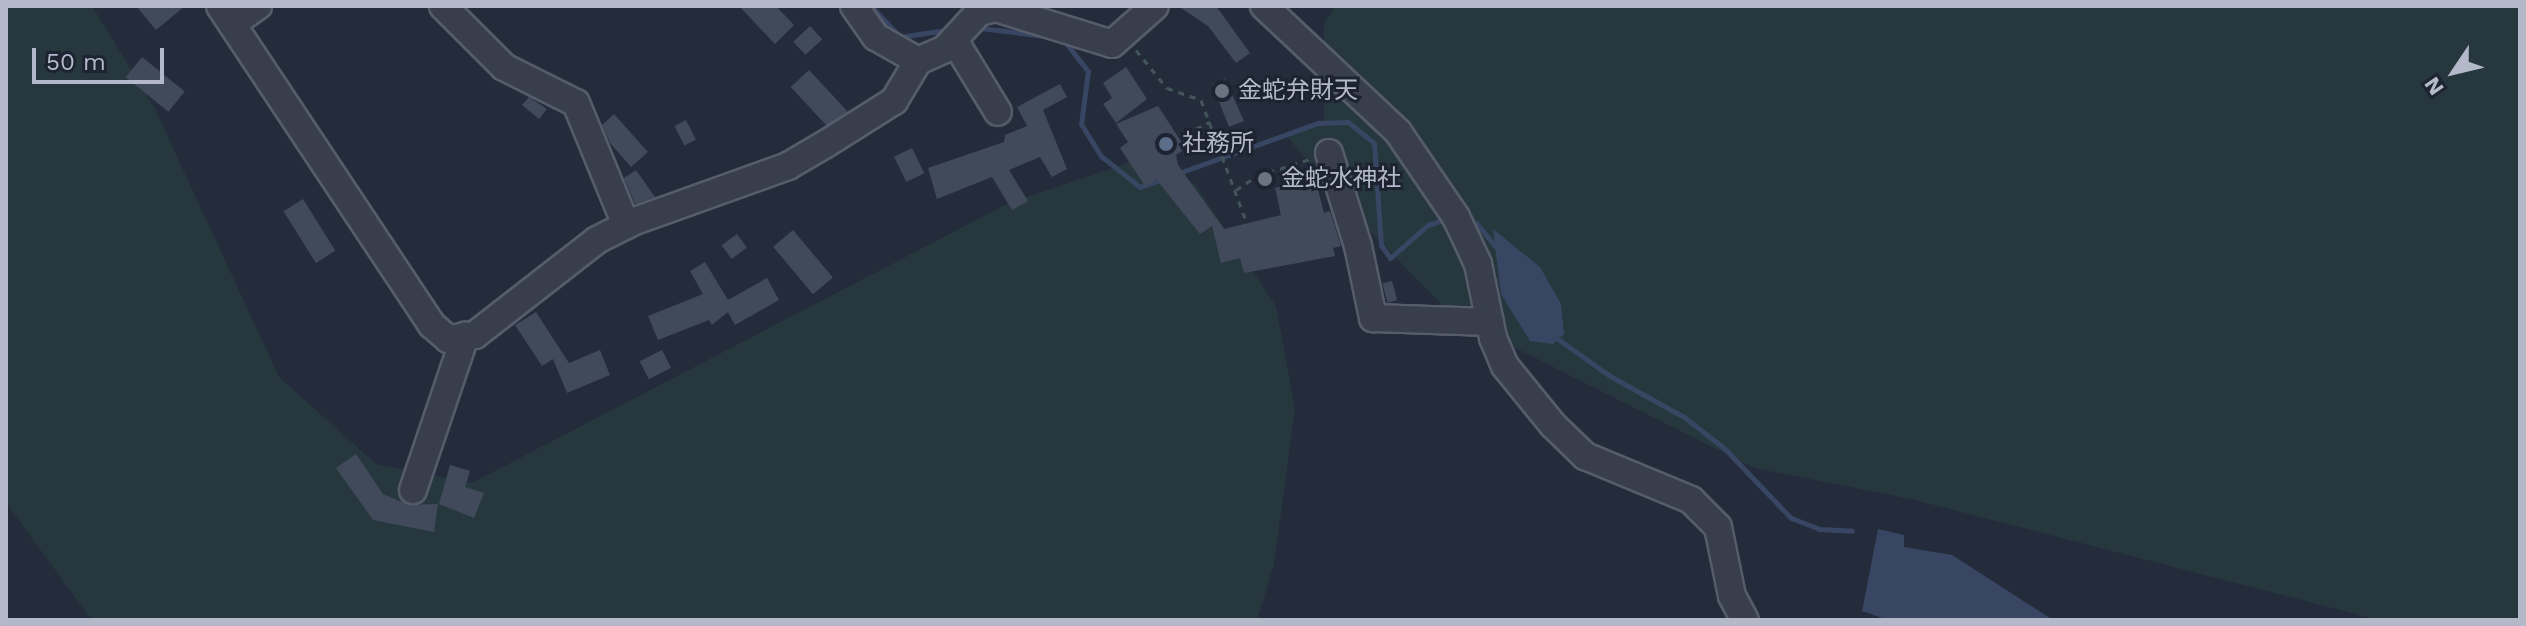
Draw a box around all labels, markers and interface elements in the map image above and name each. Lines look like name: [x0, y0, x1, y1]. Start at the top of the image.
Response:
scale bar: [36, 32, 168, 82]
north arrow: [2414, 32, 2494, 112]
text: 50 m: [46, 48, 106, 76]
text: N: [2419, 72, 2449, 100]
place label: 金蛇弁財天: [1238, 77, 1358, 105]
marker: 金蛇弁財天: [1213, 82, 1231, 100]
place label: 社務所: [1182, 130, 1254, 158]
marker: 社務所: [1157, 135, 1175, 153]
place label: 金蛇水神社: [1281, 165, 1401, 193]
marker: 金蛇水神社: [1256, 170, 1274, 188]

